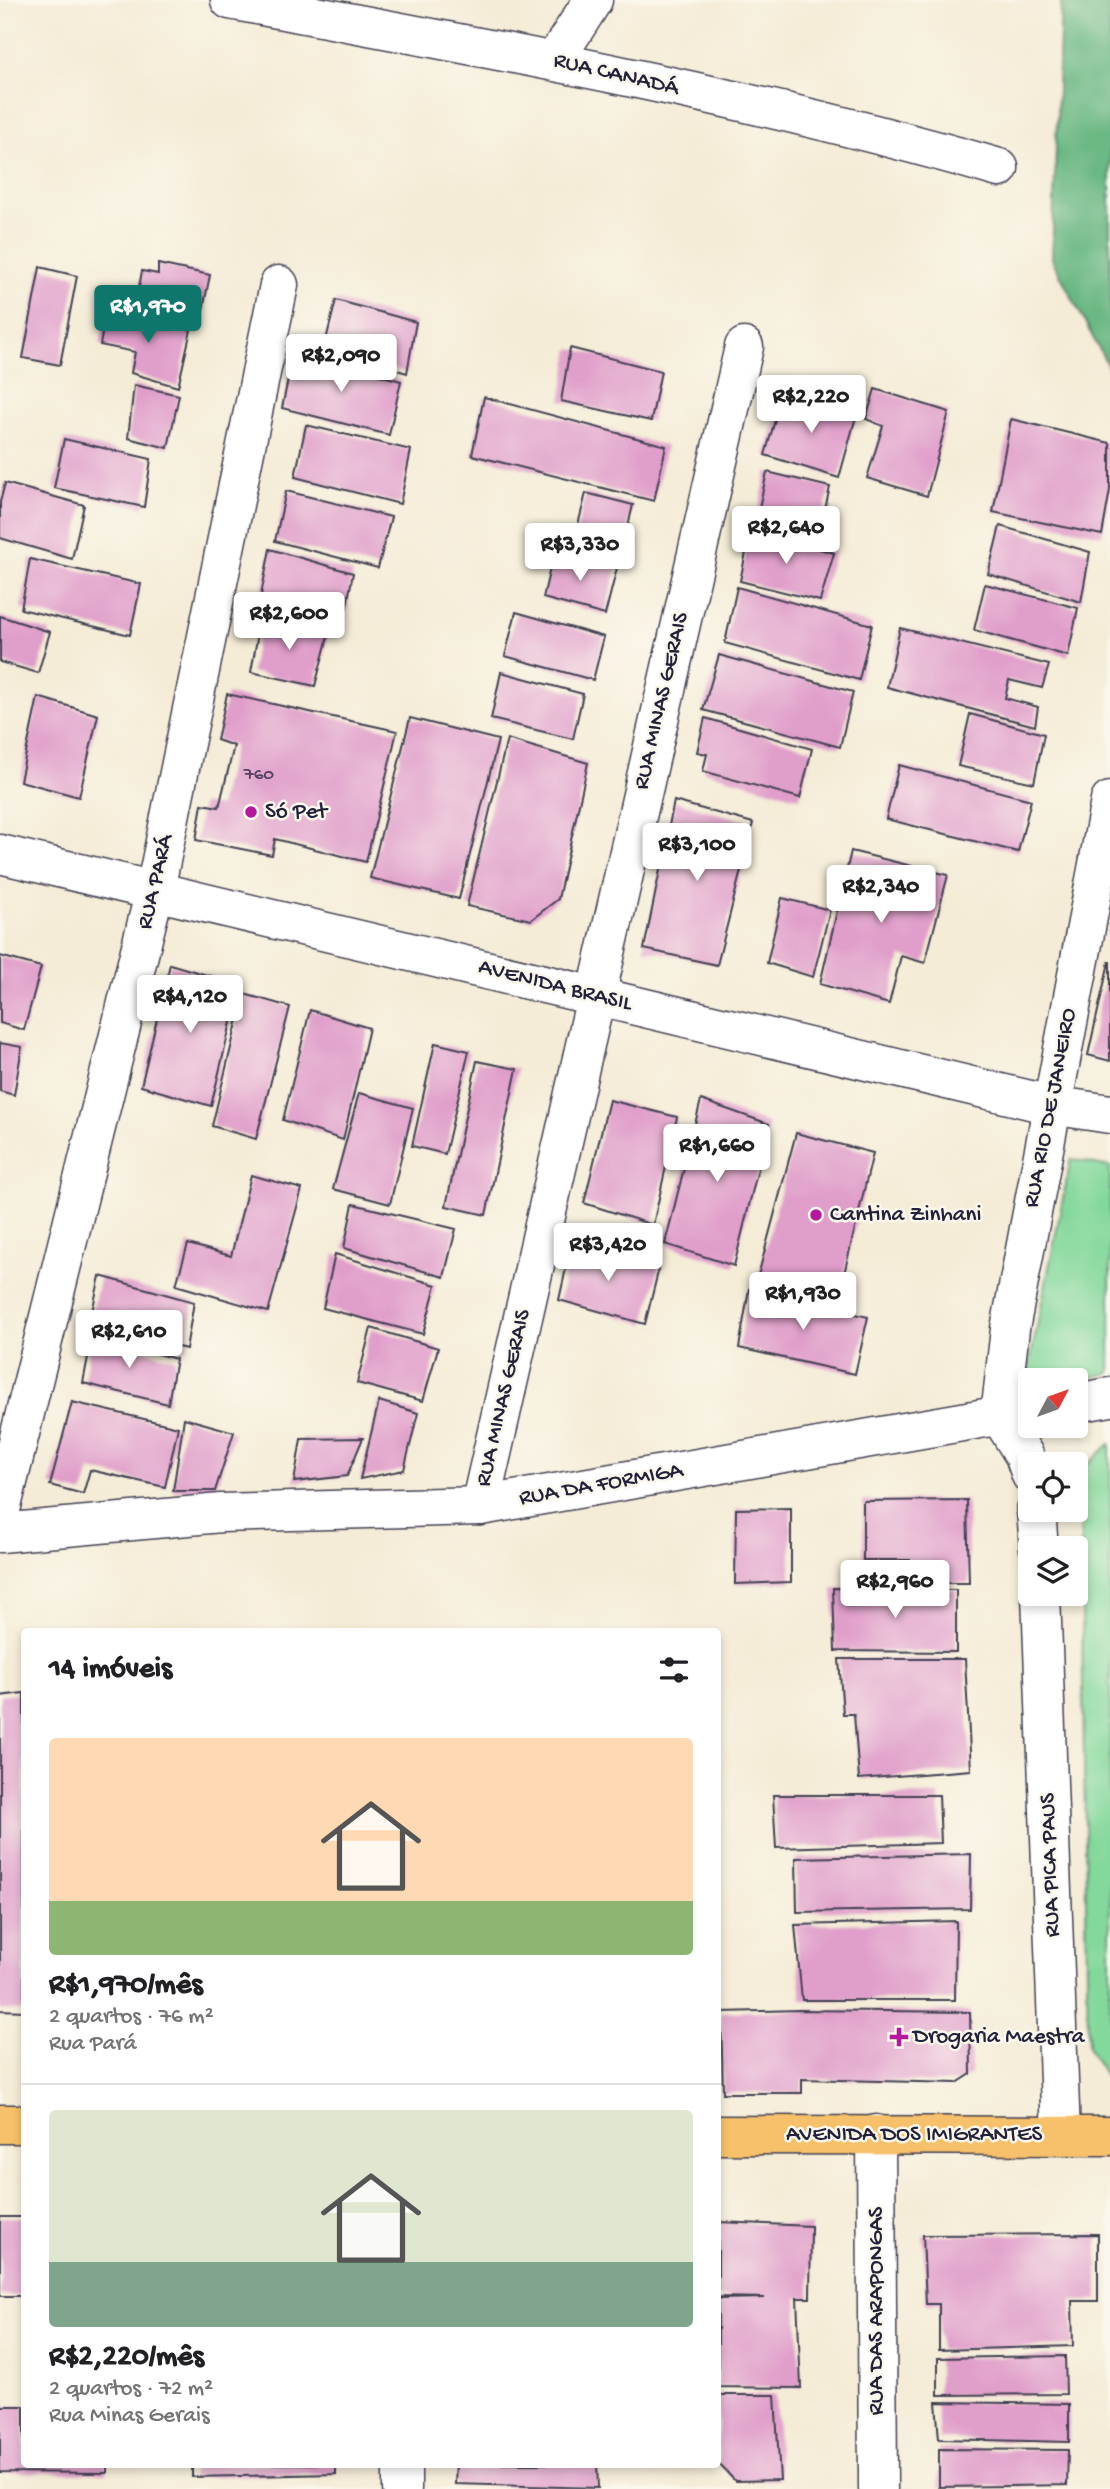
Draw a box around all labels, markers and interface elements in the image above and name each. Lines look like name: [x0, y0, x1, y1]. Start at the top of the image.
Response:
street label: RUA CANADÁ: [551, 47, 683, 103]
pin: R$1,970: [83, 286, 213, 345]
text: R$1,970: [110, 294, 186, 321]
pin: R$2,090: [276, 334, 406, 394]
text: R$2,090: [302, 343, 380, 370]
pin: R$2,220: [746, 376, 876, 435]
text: R$2,220: [773, 384, 849, 411]
pin: R$2,640: [721, 506, 851, 566]
text: R$2,640: [748, 515, 824, 542]
pin: R$3,330: [515, 524, 645, 583]
text: R$3,330: [541, 532, 619, 559]
pin: R$2,600: [224, 592, 354, 652]
text: R$2,600: [250, 601, 328, 628]
street label: RUA MINAS GERAIS: [628, 609, 696, 792]
house number: 760: [243, 764, 274, 787]
place label: Só Pet: [265, 799, 329, 826]
marker: Só Pet: [243, 804, 259, 820]
pin: R$3,100: [632, 824, 762, 883]
street label: RUA PARÁ: [131, 830, 180, 932]
text: R$3,100: [659, 832, 735, 859]
pin: R$2,340: [816, 866, 946, 925]
text: R$2,340: [843, 874, 919, 901]
street label: AVENIDA BRASIL: [475, 954, 636, 1018]
pin: R$4,120: [125, 976, 255, 1035]
text: R$4,120: [153, 984, 227, 1011]
street label: RUA RIO DE JANEIRO: [1018, 1006, 1084, 1210]
pin: R$1,660: [652, 1124, 782, 1184]
text: R$1,660: [679, 1133, 755, 1160]
place label: Cantina Zinhani: [830, 1202, 982, 1229]
marker: Cantina Zinhani: [808, 1207, 824, 1223]
pin: R$3,420: [543, 1224, 673, 1283]
text: R$3,420: [570, 1232, 646, 1259]
pin: R$1,930: [738, 1272, 868, 1332]
text: R$1,930: [765, 1281, 841, 1308]
street label: RUA MINAS GERAIS: [470, 1306, 538, 1489]
pin: R$2,610: [64, 1310, 194, 1370]
text: R$2,610: [92, 1319, 166, 1346]
north arrow: [1018, 1368, 1088, 1438]
map controls: [1018, 1368, 1088, 1606]
button: locate: [1018, 1452, 1088, 1522]
street label: RUA DA FORMIGA: [517, 1457, 686, 1513]
button: layers: [1018, 1536, 1088, 1606]
pin: R$2,960: [830, 1560, 960, 1620]
text: R$2,960: [856, 1569, 934, 1596]
icon: filters: [655, 1651, 693, 1689]
text: 14 imóveis: [49, 1653, 172, 1688]
icon: home: [308, 1783, 434, 1909]
street label: RUA PICA PAUS: [1035, 1792, 1067, 1938]
text: R$1,970/mês: [49, 1969, 202, 2004]
text: 2 quartos · 76 m²: [49, 2004, 214, 2031]
place label: Drogaria Maestra: [911, 2024, 1086, 2051]
marker: Drogaria Maestra: [891, 2029, 907, 2045]
text: Rua Pará: [49, 2031, 136, 2058]
street label: AVENIDA DOS IMIGRANTES: [786, 2122, 1042, 2149]
icon: home: [308, 2155, 434, 2281]
street label: RUA DAS ARAPONGAS: [864, 2206, 891, 2415]
text: R$2,220/mês: [49, 2341, 204, 2376]
text: 2 quartos · 72 m²: [49, 2376, 213, 2403]
text: Rua Minas Gerais: [49, 2403, 209, 2430]

